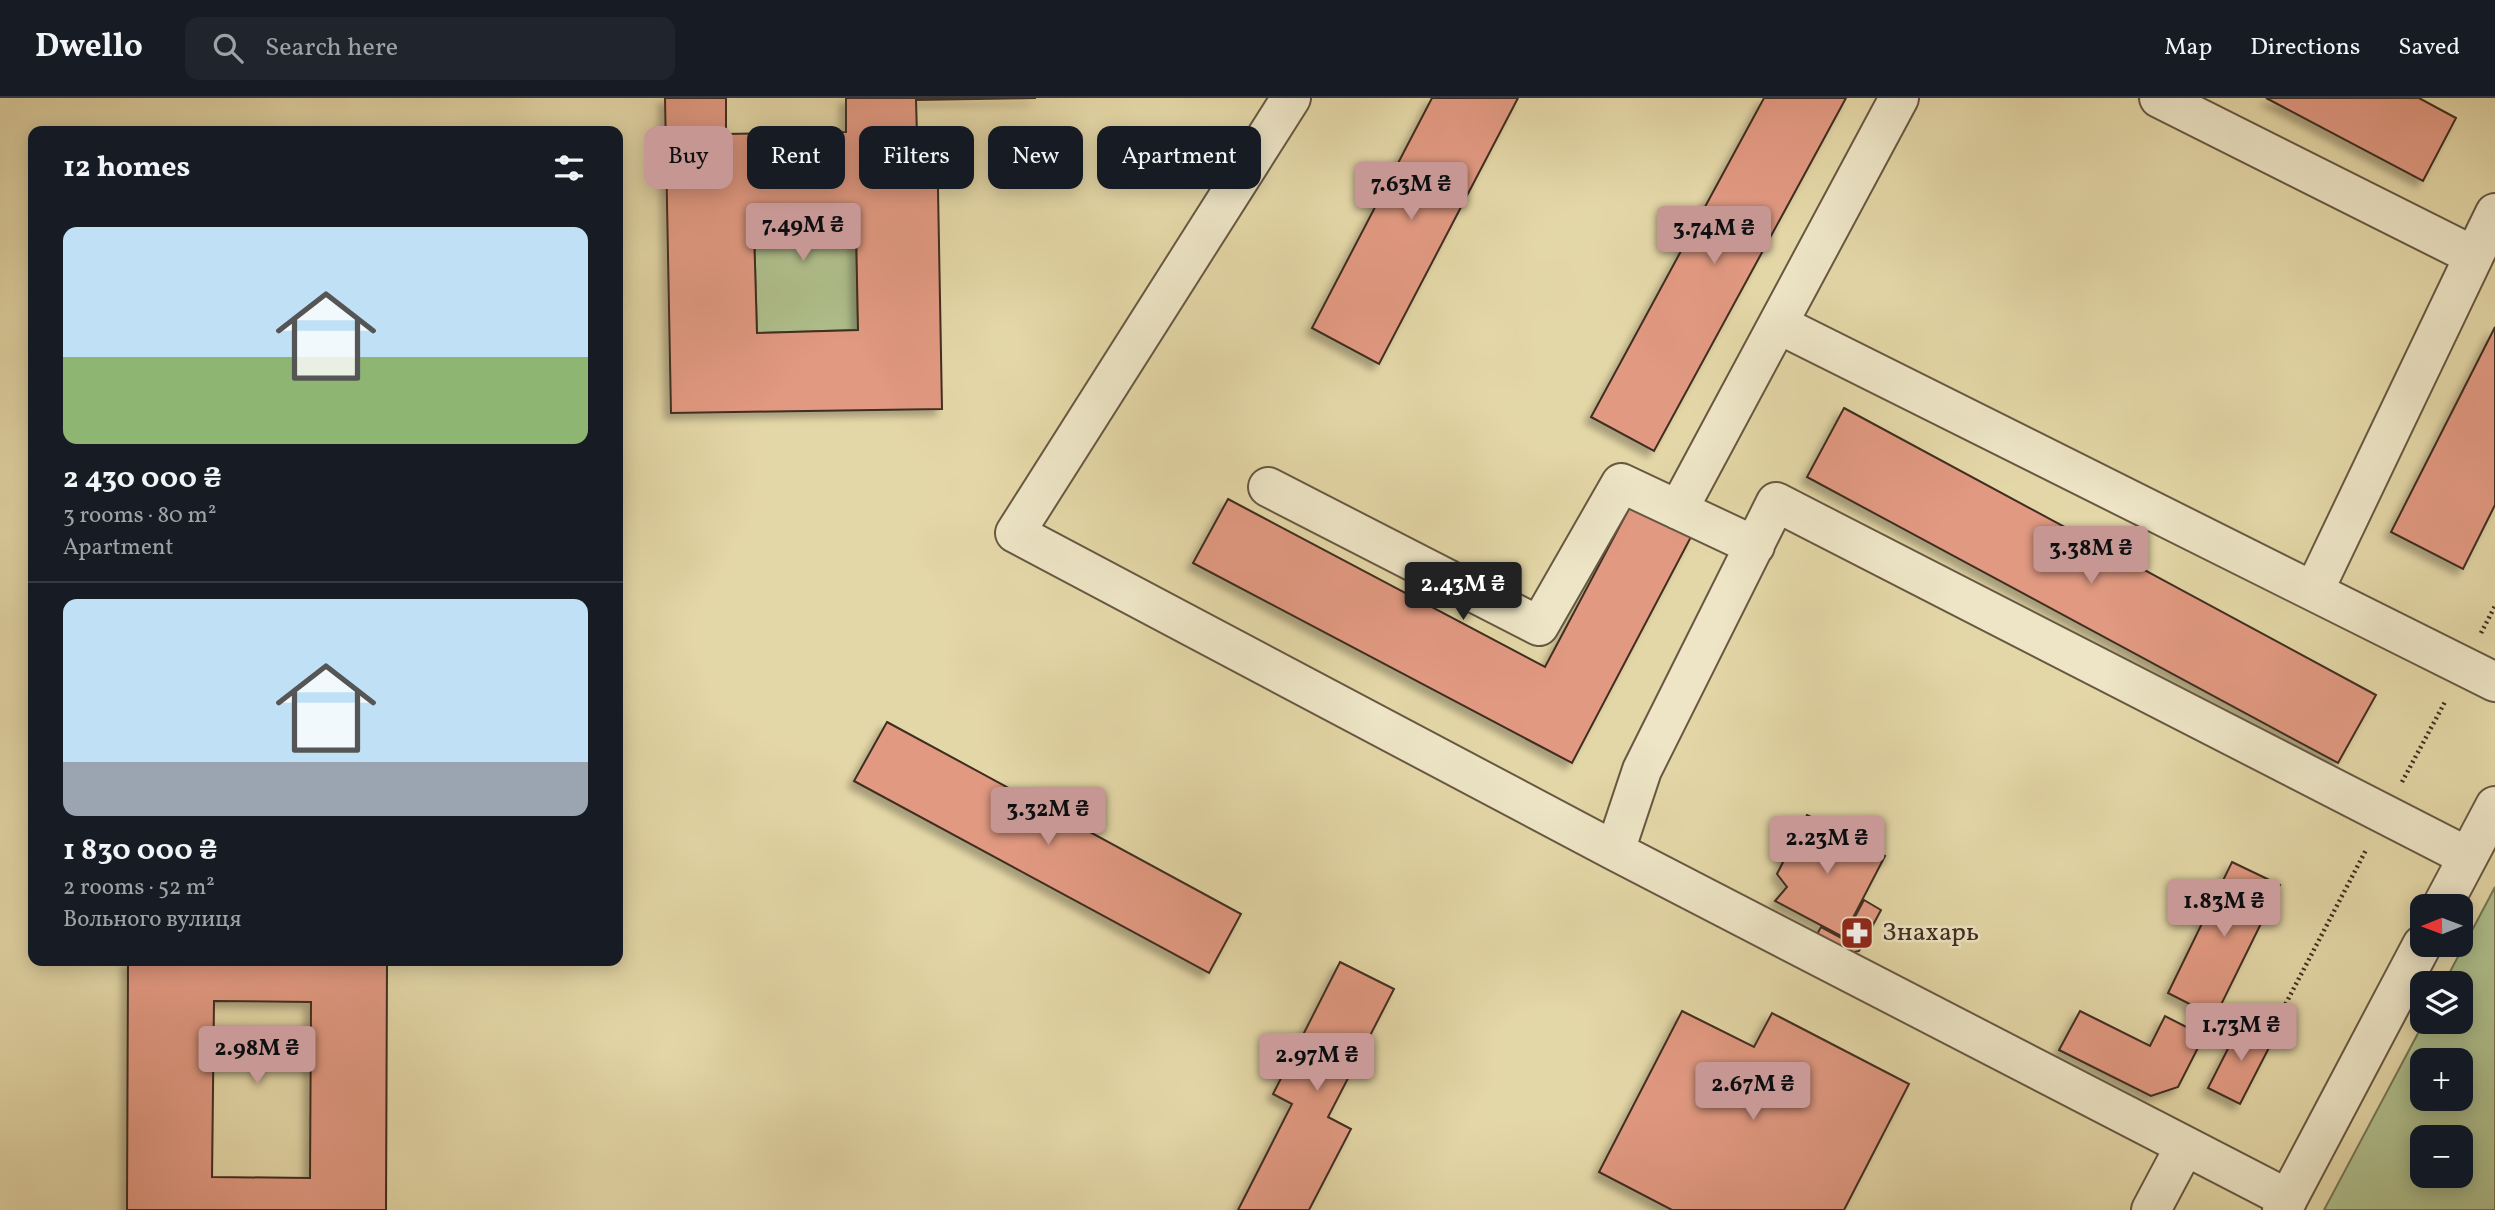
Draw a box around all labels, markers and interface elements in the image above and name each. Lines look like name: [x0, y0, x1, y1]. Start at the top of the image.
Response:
search box: [185, 17, 675, 80]
text: Dwello: [35, 25, 143, 71]
icon: search: [209, 29, 247, 67]
text: Search here: [265, 30, 398, 66]
text: Map: [2164, 31, 2212, 65]
text: Directions: [2250, 31, 2360, 65]
text: Saved: [2398, 31, 2460, 65]
chip: Buy: [644, 126, 733, 189]
chip: Rent: [747, 126, 845, 189]
chip: Filters: [859, 126, 974, 189]
chip: New: [988, 126, 1083, 189]
chip: Apartment: [1097, 126, 1261, 189]
text: 12 homes: [63, 147, 190, 189]
icon: filters: [550, 149, 588, 187]
pin: 7.63M ₴: [1346, 162, 1476, 222]
text: 7.63M ₴: [1371, 169, 1451, 201]
pin: 7.49M ₴: [738, 204, 868, 263]
pin: 3.74M ₴: [1649, 206, 1779, 266]
text: 7.49M ₴: [762, 210, 844, 242]
text: 3.74M ₴: [1673, 213, 1755, 245]
icon: home: [263, 273, 389, 399]
text: 2 430 000 ₴: [63, 458, 222, 500]
text: 3 rooms · 80 m²: [63, 500, 216, 532]
pin: 3.38M ₴: [2026, 526, 2156, 586]
text: Apartment: [63, 532, 174, 564]
text: 3.38M ₴: [2049, 533, 2133, 565]
pin: 2.43M ₴: [1398, 562, 1528, 622]
text: 2.43M ₴: [1421, 569, 1505, 601]
icon: home: [263, 645, 389, 771]
pin: 3.32M ₴: [983, 788, 1113, 847]
text: 3.32M ₴: [1007, 794, 1089, 826]
pin: 2.23M ₴: [1762, 816, 1892, 876]
text: 2.23M ₴: [1785, 823, 1869, 855]
text: 1 830 000 ₴: [63, 830, 218, 872]
text: 2 rooms · 52 m²: [63, 872, 215, 904]
pin: 1.83M ₴: [2159, 880, 2289, 939]
text: 1.83M ₴: [2183, 886, 2265, 918]
north arrow: [2410, 894, 2473, 957]
map controls: [2410, 894, 2473, 1188]
text: Вольного вулиця: [63, 904, 241, 936]
pharmacy icon: Знахарь: [1838, 914, 1876, 952]
place label: Знахарь: [1882, 915, 1979, 951]
button: layers: [2410, 971, 2473, 1034]
pin: 1.73M ₴: [2176, 1004, 2306, 1063]
text: 1.73M ₴: [2202, 1010, 2280, 1042]
pin: 2.98M ₴: [192, 1026, 322, 1086]
text: 2.98M ₴: [215, 1033, 299, 1065]
pin: 2.97M ₴: [1252, 1034, 1382, 1093]
text: 2.97M ₴: [1275, 1040, 1359, 1072]
button: +: [2410, 1048, 2473, 1111]
pin: 2.67M ₴: [1688, 1062, 1818, 1122]
text: 2.67M ₴: [1711, 1069, 1795, 1101]
button: −: [2410, 1125, 2473, 1188]

